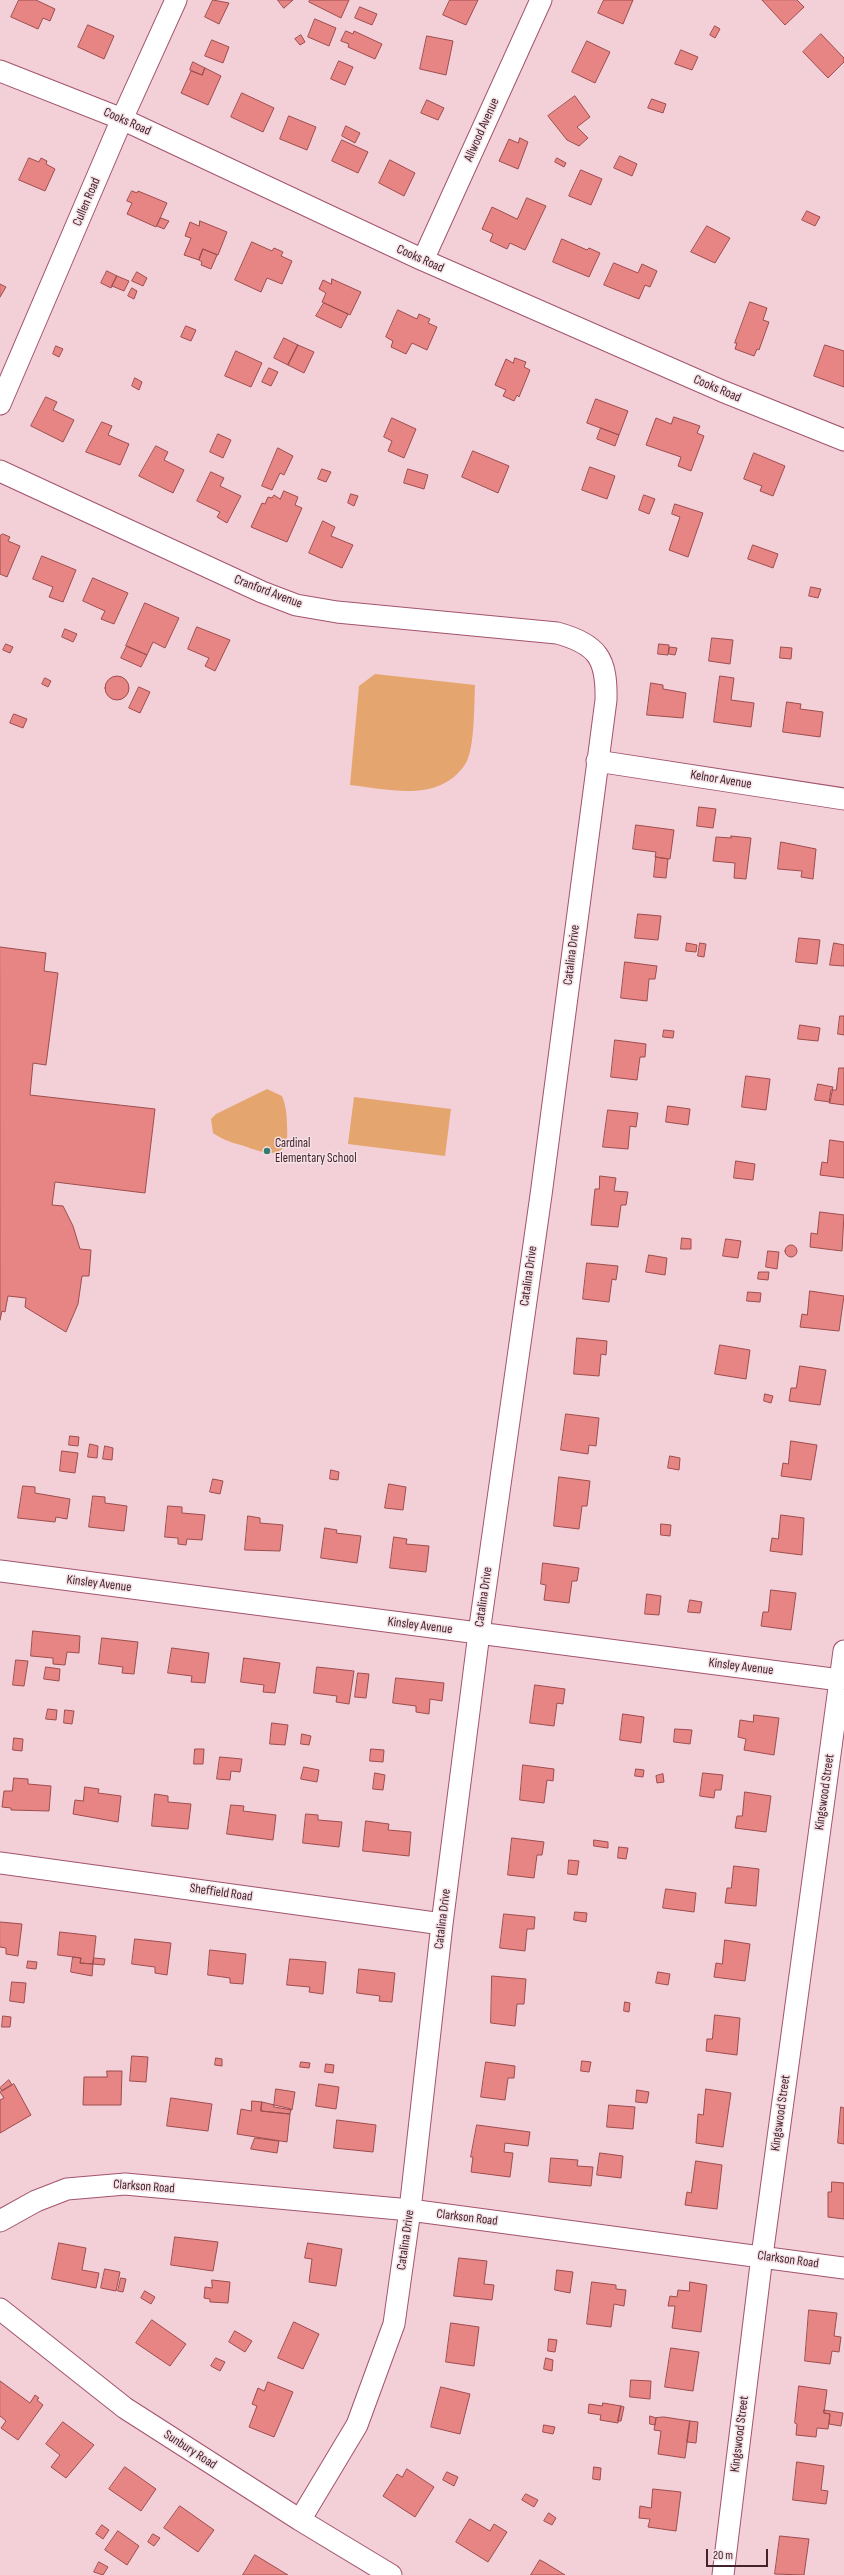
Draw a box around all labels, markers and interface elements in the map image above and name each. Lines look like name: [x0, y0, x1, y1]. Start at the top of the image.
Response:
street label: Allwood Avenue: [461, 96, 503, 164]
street label: Cooks Road: [101, 105, 153, 139]
street label: Cullen Road: [70, 175, 104, 229]
street label: Cooks Road: [394, 242, 446, 276]
street label: Cooks Road: [691, 372, 743, 406]
street label: Cranford Avenue: [232, 572, 304, 612]
street label: Kelnor Avenue: [689, 767, 753, 793]
street label: Catalina Drive: [561, 924, 583, 986]
place label: Cardinal Elementary School: [275, 1136, 357, 1167]
marker: Cardinal Elementary School: [262, 1146, 272, 1156]
street label: Catalina Drive: [517, 1245, 541, 1307]
street label: Catalina Drive: [472, 1566, 496, 1628]
street label: Kinsley Avenue: [66, 1572, 132, 1596]
street label: Kinsley Avenue: [387, 1614, 453, 1638]
street label: Kinsley Avenue: [708, 1655, 774, 1679]
street label: Kingswood Street: [812, 1753, 838, 1831]
street label: Sheffield Road: [189, 1881, 253, 1905]
street label: Catalina Drive: [432, 1888, 454, 1950]
street label: Kingswood Street: [768, 2074, 794, 2152]
street label: Clarkson Road: [113, 2177, 175, 2197]
street label: Clarkson Road: [435, 2207, 499, 2229]
street label: Catalina Drive: [394, 2209, 418, 2271]
street label: Clarkson Road: [756, 2248, 820, 2272]
street label: Kingswood Street: [728, 2395, 752, 2473]
street label: Sunbury Road: [161, 2427, 219, 2473]
scale bar: [708, 2541, 770, 2567]
text: 20 m: [713, 2548, 733, 2563]

